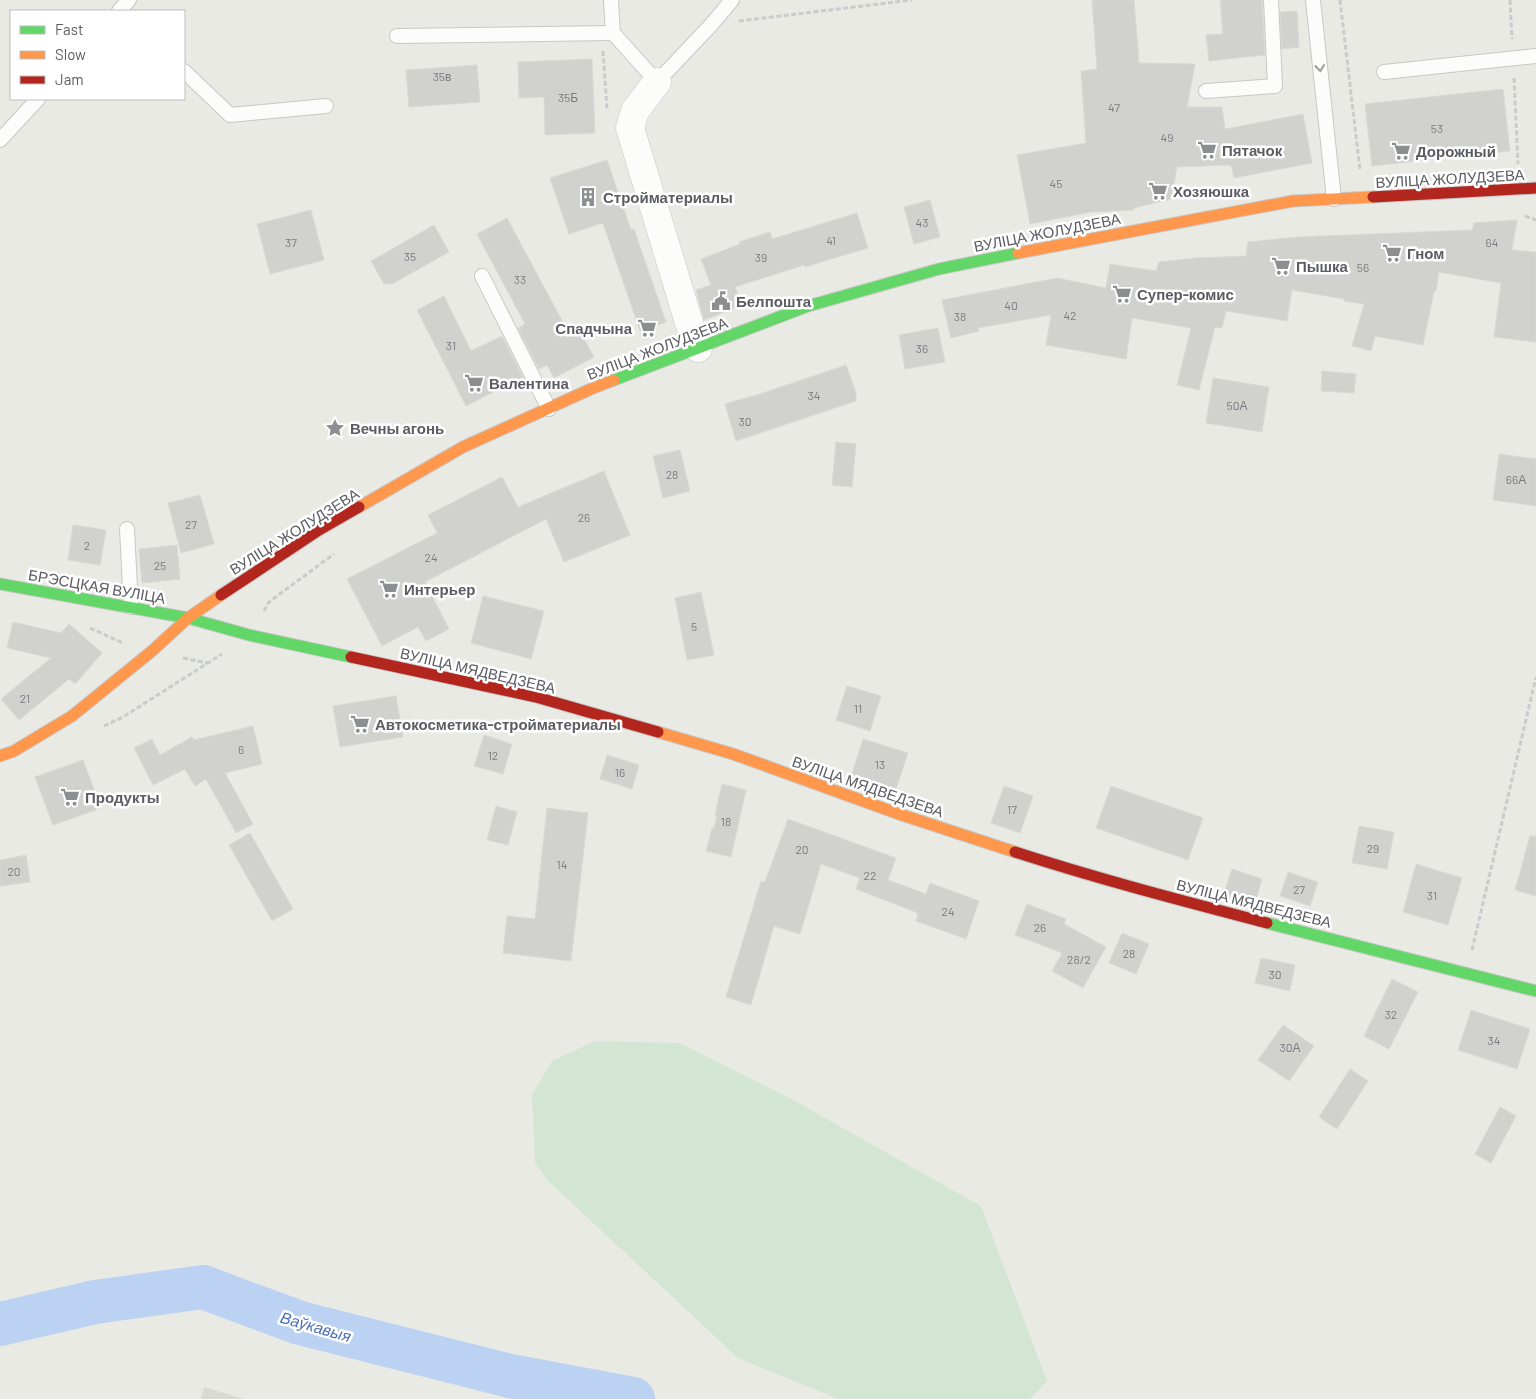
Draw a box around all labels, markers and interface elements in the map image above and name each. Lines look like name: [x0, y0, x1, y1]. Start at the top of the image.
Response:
legend: [10, 10, 185, 100]
text: Fast: [55, 20, 83, 38]
text: Slow: [55, 45, 86, 63]
one-way arrow: [1314, 64, 1325, 72]
house number: 35в: [433, 69, 451, 83]
text: Jam: [55, 70, 84, 88]
house number: 35Б: [558, 90, 578, 104]
house number: 47: [1108, 100, 1120, 114]
house number: 53: [1431, 121, 1443, 135]
house number: 49: [1161, 130, 1173, 144]
supermarket icon: Пятачок: [1196, 139, 1218, 161]
supermarket icon: Дорожный: [1390, 140, 1412, 162]
place label: Пятачок: [1222, 141, 1283, 159]
place label: Дорожный: [1416, 142, 1496, 160]
street label: ВУЛІЦА ЖОЛУДЗЕВА: [1375, 165, 1525, 191]
house number: 45: [1050, 176, 1062, 190]
supermarket icon: Хозяюшка: [1147, 180, 1169, 202]
place label: Хозяюшка: [1173, 182, 1250, 200]
building icon: Стройматериалы: [577, 186, 599, 208]
place label: Стройматериалы: [603, 188, 733, 206]
street label: ВУЛІЦА ЖОЛУДЗЕВА: [972, 209, 1122, 255]
house number: 43: [916, 215, 928, 229]
house number: 41: [826, 233, 836, 247]
house number: 37: [285, 235, 297, 249]
house number: 64: [1486, 235, 1498, 249]
supermarket icon: Гном: [1381, 242, 1403, 264]
place label: Гном: [1407, 244, 1444, 262]
house number: 35: [404, 249, 416, 263]
house number: 39: [755, 250, 767, 264]
supermarket icon: Пышка: [1270, 255, 1292, 277]
place label: Пышка: [1296, 257, 1349, 275]
house number: 56: [1357, 260, 1369, 274]
house number: 33: [514, 272, 526, 286]
supermarket icon: Супер-комис: [1111, 283, 1133, 305]
place label: Супер-комис: [1137, 285, 1234, 303]
public building icon: Белпошта: [710, 290, 732, 312]
place label: Белпошта: [736, 292, 812, 310]
house number: 40: [1004, 298, 1018, 312]
house number: 42: [1063, 308, 1077, 322]
house number: 38: [954, 309, 966, 323]
street label: ВУЛІЦА ЖОЛУДЗЕВА: [584, 313, 730, 383]
supermarket icon: Спадчына: [636, 317, 658, 339]
place label: Спадчына: [555, 319, 633, 337]
house number: 31: [446, 338, 456, 352]
house number: 36: [916, 341, 928, 355]
supermarket icon: Валентина: [463, 372, 485, 394]
place label: Валентина: [489, 374, 570, 392]
house number: 34: [808, 388, 820, 402]
house number: 50А: [1227, 398, 1247, 412]
house number: 30: [739, 414, 751, 428]
place icon: Вечны агонь: [324, 417, 346, 439]
place label: Вечны агонь: [350, 419, 444, 437]
house number: 28: [666, 467, 678, 481]
house number: 66А: [1506, 472, 1526, 486]
street label: ВУЛІЦА ЖОЛУДЗЕВА: [226, 484, 362, 578]
house number: 26: [578, 510, 590, 524]
house number: 27: [185, 517, 197, 531]
house number: 2: [84, 538, 90, 552]
house number: 24: [424, 550, 438, 564]
house number: 25: [154, 558, 166, 572]
street label: БРЭСЦКАЯ ВУЛІЦА: [27, 565, 167, 607]
supermarket icon: Интерьер: [378, 578, 400, 600]
place label: Интерьер: [404, 580, 475, 598]
house number: 5: [691, 619, 697, 633]
street label: ВУЛІЦА МЯДВЕДЗЕВА: [399, 643, 557, 697]
house number: 21: [20, 691, 30, 705]
house number: 11: [854, 701, 862, 715]
supermarket icon: Автокосметика-стройматериалы: [349, 713, 371, 735]
place label: Автокосметика-стройматериалы: [375, 715, 621, 733]
house number: 6: [238, 742, 244, 756]
house number: 12: [488, 748, 498, 762]
street label: ВУЛІЦА МЯДВЕДЗЕВА: [790, 752, 946, 820]
house number: 13: [875, 757, 885, 771]
house number: 16: [615, 765, 625, 779]
supermarket icon: Продукты: [59, 786, 81, 808]
place label: Продукты: [85, 788, 160, 806]
house number: 17: [1007, 802, 1017, 816]
house number: 18: [721, 814, 731, 828]
house number: 29: [1367, 841, 1379, 855]
house number: 20: [795, 842, 809, 856]
house number: 14: [557, 857, 567, 871]
house number: 20: [7, 864, 21, 878]
house number: 22: [864, 868, 876, 882]
street label: ВУЛІЦА МЯДВЕДЗЕВА: [1175, 875, 1333, 931]
house number: 27: [1293, 882, 1305, 896]
house number: 31: [1427, 888, 1437, 902]
house number: 24: [941, 904, 955, 918]
house number: 26: [1034, 920, 1046, 934]
house number: 28: [1123, 946, 1135, 960]
house number: 28/2: [1067, 952, 1091, 966]
house number: 30: [1269, 967, 1281, 981]
house number: 32: [1385, 1007, 1397, 1021]
house number: 34: [1488, 1033, 1500, 1047]
house number: 30А: [1280, 1040, 1300, 1054]
water label: Ваўкавыя: [278, 1307, 354, 1345]

